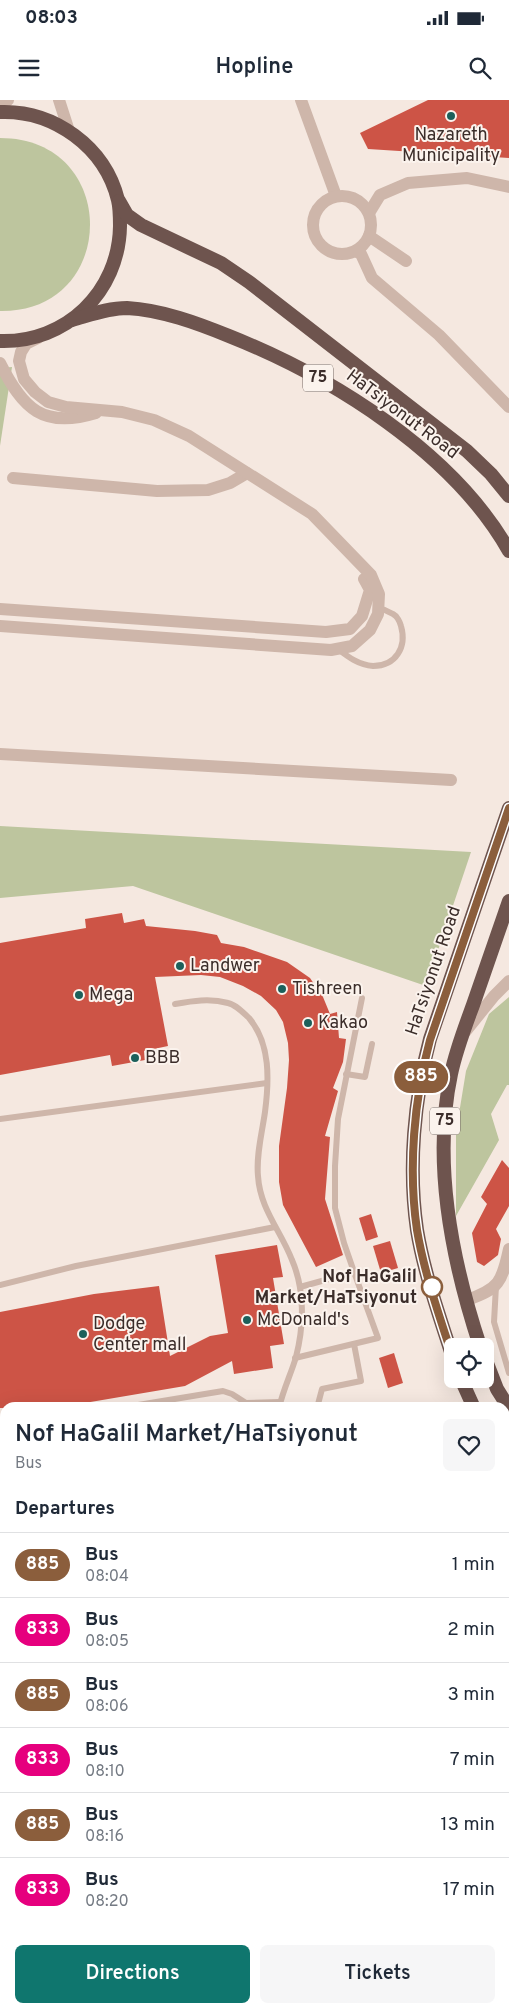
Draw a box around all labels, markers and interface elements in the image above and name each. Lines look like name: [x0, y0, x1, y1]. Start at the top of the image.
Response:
text: 08:03: [25, 6, 78, 30]
icon: menu: [15, 54, 43, 82]
text: Hopline: [216, 54, 293, 81]
icon: search: [466, 54, 494, 82]
marker: Nazareth Municipality: [445, 110, 457, 122]
place label: Nazareth Municipality: [402, 124, 500, 168]
road number: 75: [303, 364, 333, 392]
street label: HaTsiyonut Road: [341, 365, 463, 465]
street label: HaTsiyonut Road: [401, 903, 467, 1039]
place label: Landwer: [190, 955, 260, 978]
marker: Landwer: [174, 960, 186, 972]
place label: Tishreen: [292, 978, 362, 1001]
marker: Tishreen: [276, 983, 288, 995]
place label: Mega: [89, 984, 133, 1007]
marker: Mega: [73, 989, 85, 1001]
place label: Kakao: [318, 1012, 368, 1035]
marker: Kakao: [302, 1017, 314, 1029]
place label: BBB: [145, 1047, 180, 1070]
marker: BBB: [129, 1052, 141, 1064]
line badge: 885: [392, 1061, 450, 1093]
text: 885: [404, 1065, 438, 1088]
road number: 75: [430, 1108, 460, 1134]
place label: Nof HaGalil Market/HaTsiyonut: [255, 1266, 417, 1310]
marker: Nof HaGalil Market/HaTsiyonut: [421, 1276, 443, 1298]
place label: McDonald's: [257, 1309, 349, 1332]
place label: Dodge Center mall: [93, 1313, 186, 1357]
marker: McDonald's: [241, 1314, 253, 1326]
marker: Dodge Center mall: [77, 1328, 89, 1340]
map controls: [444, 1338, 494, 1388]
button: locate: [444, 1338, 494, 1388]
button: heart: [443, 1419, 495, 1471]
text: Nof HaGalil Market/HaTsiyonut: [15, 1420, 358, 1450]
text: Bus: [15, 1454, 42, 1474]
text: Departures: [15, 1497, 115, 1521]
text: Bus: [85, 1543, 119, 1567]
text: 885: [26, 1553, 59, 1576]
text: 1 min: [452, 1553, 495, 1577]
text: 08:04: [85, 1567, 129, 1587]
text: Bus: [85, 1608, 119, 1632]
text: 833: [26, 1618, 59, 1641]
text: 2 min: [447, 1618, 495, 1642]
text: 08:05: [85, 1632, 129, 1652]
text: Bus: [85, 1673, 119, 1697]
text: 885: [26, 1683, 59, 1706]
text: 3 min: [447, 1683, 495, 1707]
text: 08:06: [85, 1697, 128, 1717]
text: Bus: [85, 1738, 119, 1762]
text: 833: [26, 1748, 59, 1771]
text: 7 min: [450, 1748, 495, 1772]
text: 08:10: [85, 1762, 125, 1782]
text: Bus: [85, 1803, 119, 1827]
text: 885: [26, 1813, 59, 1836]
text: 13 min: [440, 1813, 495, 1837]
text: 08:16: [85, 1827, 124, 1847]
text: Bus: [85, 1868, 119, 1892]
text: 833: [26, 1878, 59, 1901]
text: 17 min: [443, 1878, 495, 1902]
text: 08:20: [85, 1892, 129, 1912]
button: Directions: [15, 1945, 250, 2003]
button: Tickets: [260, 1945, 495, 2003]

